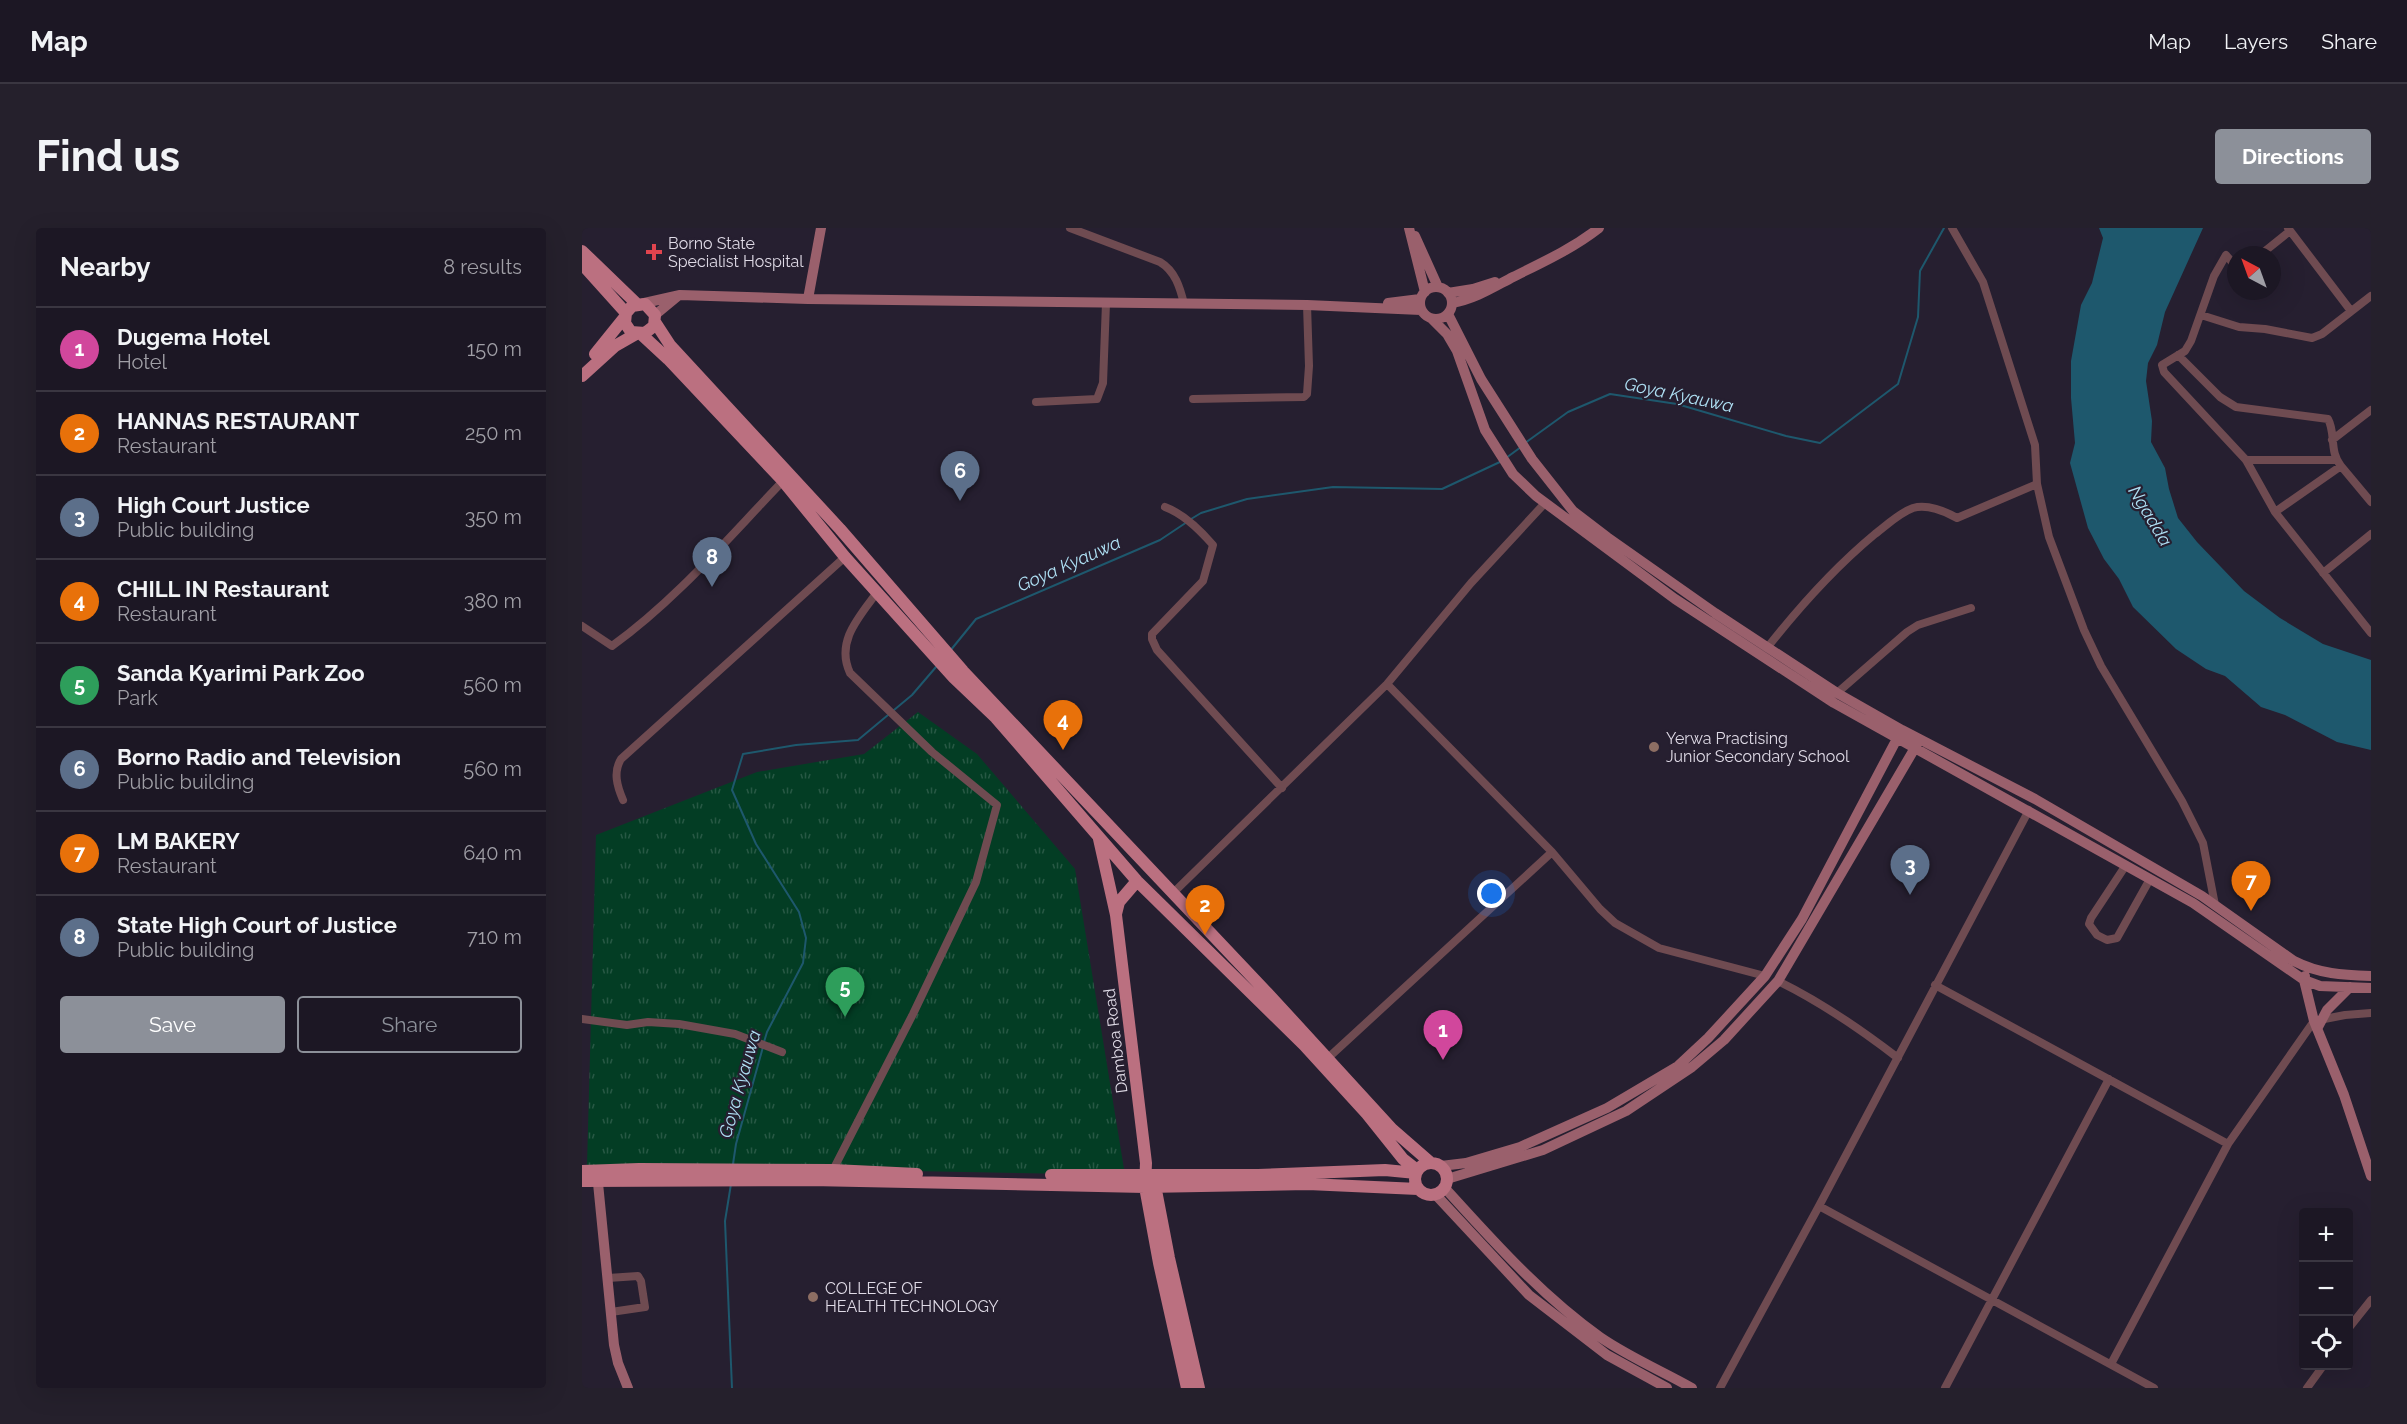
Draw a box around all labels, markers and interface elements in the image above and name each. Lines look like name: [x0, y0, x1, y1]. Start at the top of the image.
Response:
text: Map: [30, 25, 88, 58]
text: Map: [2148, 29, 2191, 54]
text: Layers: [2224, 29, 2288, 54]
text: Share: [2321, 29, 2377, 54]
button: Directions: [2215, 129, 2371, 184]
text: Find us: [36, 132, 180, 181]
place label: Borno State Specialist Hospital: [668, 234, 804, 271]
marker: Borno State Specialist Hospital: [645, 243, 663, 261]
north arrow: [2227, 246, 2281, 300]
text: Nearby: [60, 252, 150, 282]
text: 8 results: [443, 255, 522, 279]
text: Dugema Hotel: [117, 324, 270, 350]
text: 1: [75, 337, 84, 361]
text: 150 m: [467, 337, 522, 361]
text: Hotel: [117, 350, 167, 374]
water label: Goya Kyauwa: [1623, 373, 1736, 416]
text: HANNAS RESTAURANT: [117, 408, 359, 434]
text: 2: [74, 421, 85, 445]
text: 250 m: [465, 421, 522, 445]
text: Restaurant: [117, 434, 217, 458]
pin: 6: [940, 452, 980, 501]
water label: Ngadda: [2124, 482, 2177, 550]
text: High Court Justice: [117, 492, 310, 518]
text: 3: [74, 505, 85, 529]
text: 350 m: [465, 505, 522, 529]
text: Public building: [117, 518, 254, 542]
water label: Goya Kyauwa: [1014, 531, 1124, 596]
pin: 8: [692, 538, 732, 587]
text: CHILL IN Restaurant: [117, 576, 329, 602]
text: 4: [74, 589, 85, 613]
text: 380 m: [464, 589, 522, 613]
text: Restaurant: [117, 602, 217, 626]
text: Sanda Kyarimi Park Zoo: [117, 660, 365, 686]
text: 5: [74, 673, 85, 697]
text: 560 m: [463, 673, 522, 697]
text: Park: [117, 686, 158, 710]
pin: 4: [1044, 700, 1082, 750]
place label: Yerwa Practising Junior Secondary School: [1666, 729, 1850, 766]
marker: Yerwa Practising Junior Secondary School: [1647, 740, 1661, 754]
text: Borno Radio and Television: [117, 744, 401, 770]
text: 6: [73, 757, 86, 781]
text: 560 m: [463, 757, 522, 781]
text: Public building: [117, 770, 254, 794]
text: LM BAKERY: [117, 828, 240, 854]
text: 7: [74, 841, 85, 865]
text: 640 m: [463, 841, 522, 865]
pin: 3: [1890, 846, 1930, 895]
text: Restaurant: [117, 854, 217, 878]
pin: 7: [2232, 862, 2270, 911]
your location: [1477, 879, 1506, 908]
pin: 2: [1186, 886, 1224, 935]
text: State High Court of Justice: [117, 912, 397, 938]
text: 8: [73, 925, 86, 949]
text: 710 m: [467, 925, 522, 949]
text: Public building: [117, 938, 254, 962]
pin: 5: [826, 968, 864, 1017]
street label: Damboa Road: [1100, 987, 1131, 1094]
button: Save: [60, 996, 285, 1053]
button: Share: [297, 996, 522, 1053]
pin: 1: [1424, 1010, 1462, 1060]
water label: Goya Kyauwa: [714, 1027, 765, 1140]
map controls: [2299, 1208, 2353, 1370]
button: +: [2299, 1208, 2353, 1262]
button: −: [2299, 1262, 2353, 1316]
place label: COLLEGE OF HEALTH TECHNOLOGY: [825, 1279, 999, 1316]
marker: COLLEGE OF HEALTH TECHNOLOGY: [806, 1290, 820, 1304]
button: locate: [2299, 1316, 2353, 1370]

